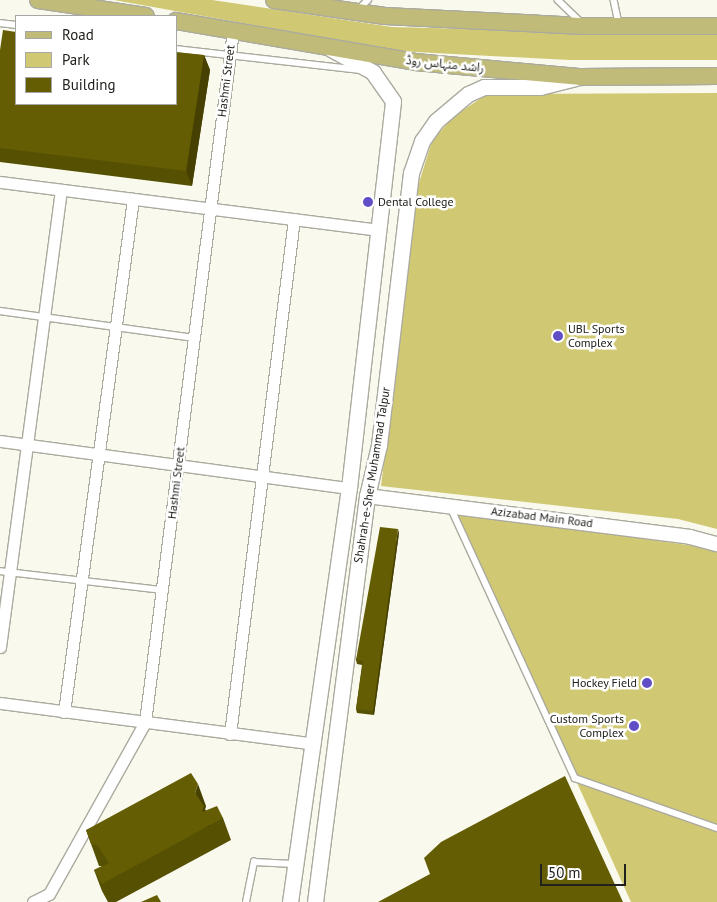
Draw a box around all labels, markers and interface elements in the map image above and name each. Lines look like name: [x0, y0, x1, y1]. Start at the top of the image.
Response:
legend: [15, 15, 178, 105]
text: Road: [62, 25, 94, 44]
street label: Hashmi Street: [214, 44, 238, 118]
text: Park: [62, 50, 90, 69]
street label: راشد منہاس روڈ: [405, 53, 485, 75]
text: Building: [62, 75, 116, 94]
place label: Dental College: [378, 195, 454, 209]
marker: Dental College: [362, 196, 374, 208]
place label: UBL Sports Complex: [568, 322, 625, 350]
marker: UBL Sports Complex: [552, 330, 564, 342]
street label: Shahrah-e-Sher Muhammad Talpur: [351, 386, 393, 564]
street label: Hashmi Street: [164, 446, 188, 520]
street label: Azizabad Main Road: [490, 504, 594, 530]
place label: Hockey Field: [571, 676, 637, 690]
marker: Hockey Field: [641, 677, 653, 689]
place label: Custom Sports Complex: [550, 712, 624, 740]
marker: Custom Sports Complex: [628, 720, 640, 732]
scale bar: [542, 854, 628, 886]
text: 50 m: [548, 863, 581, 882]

